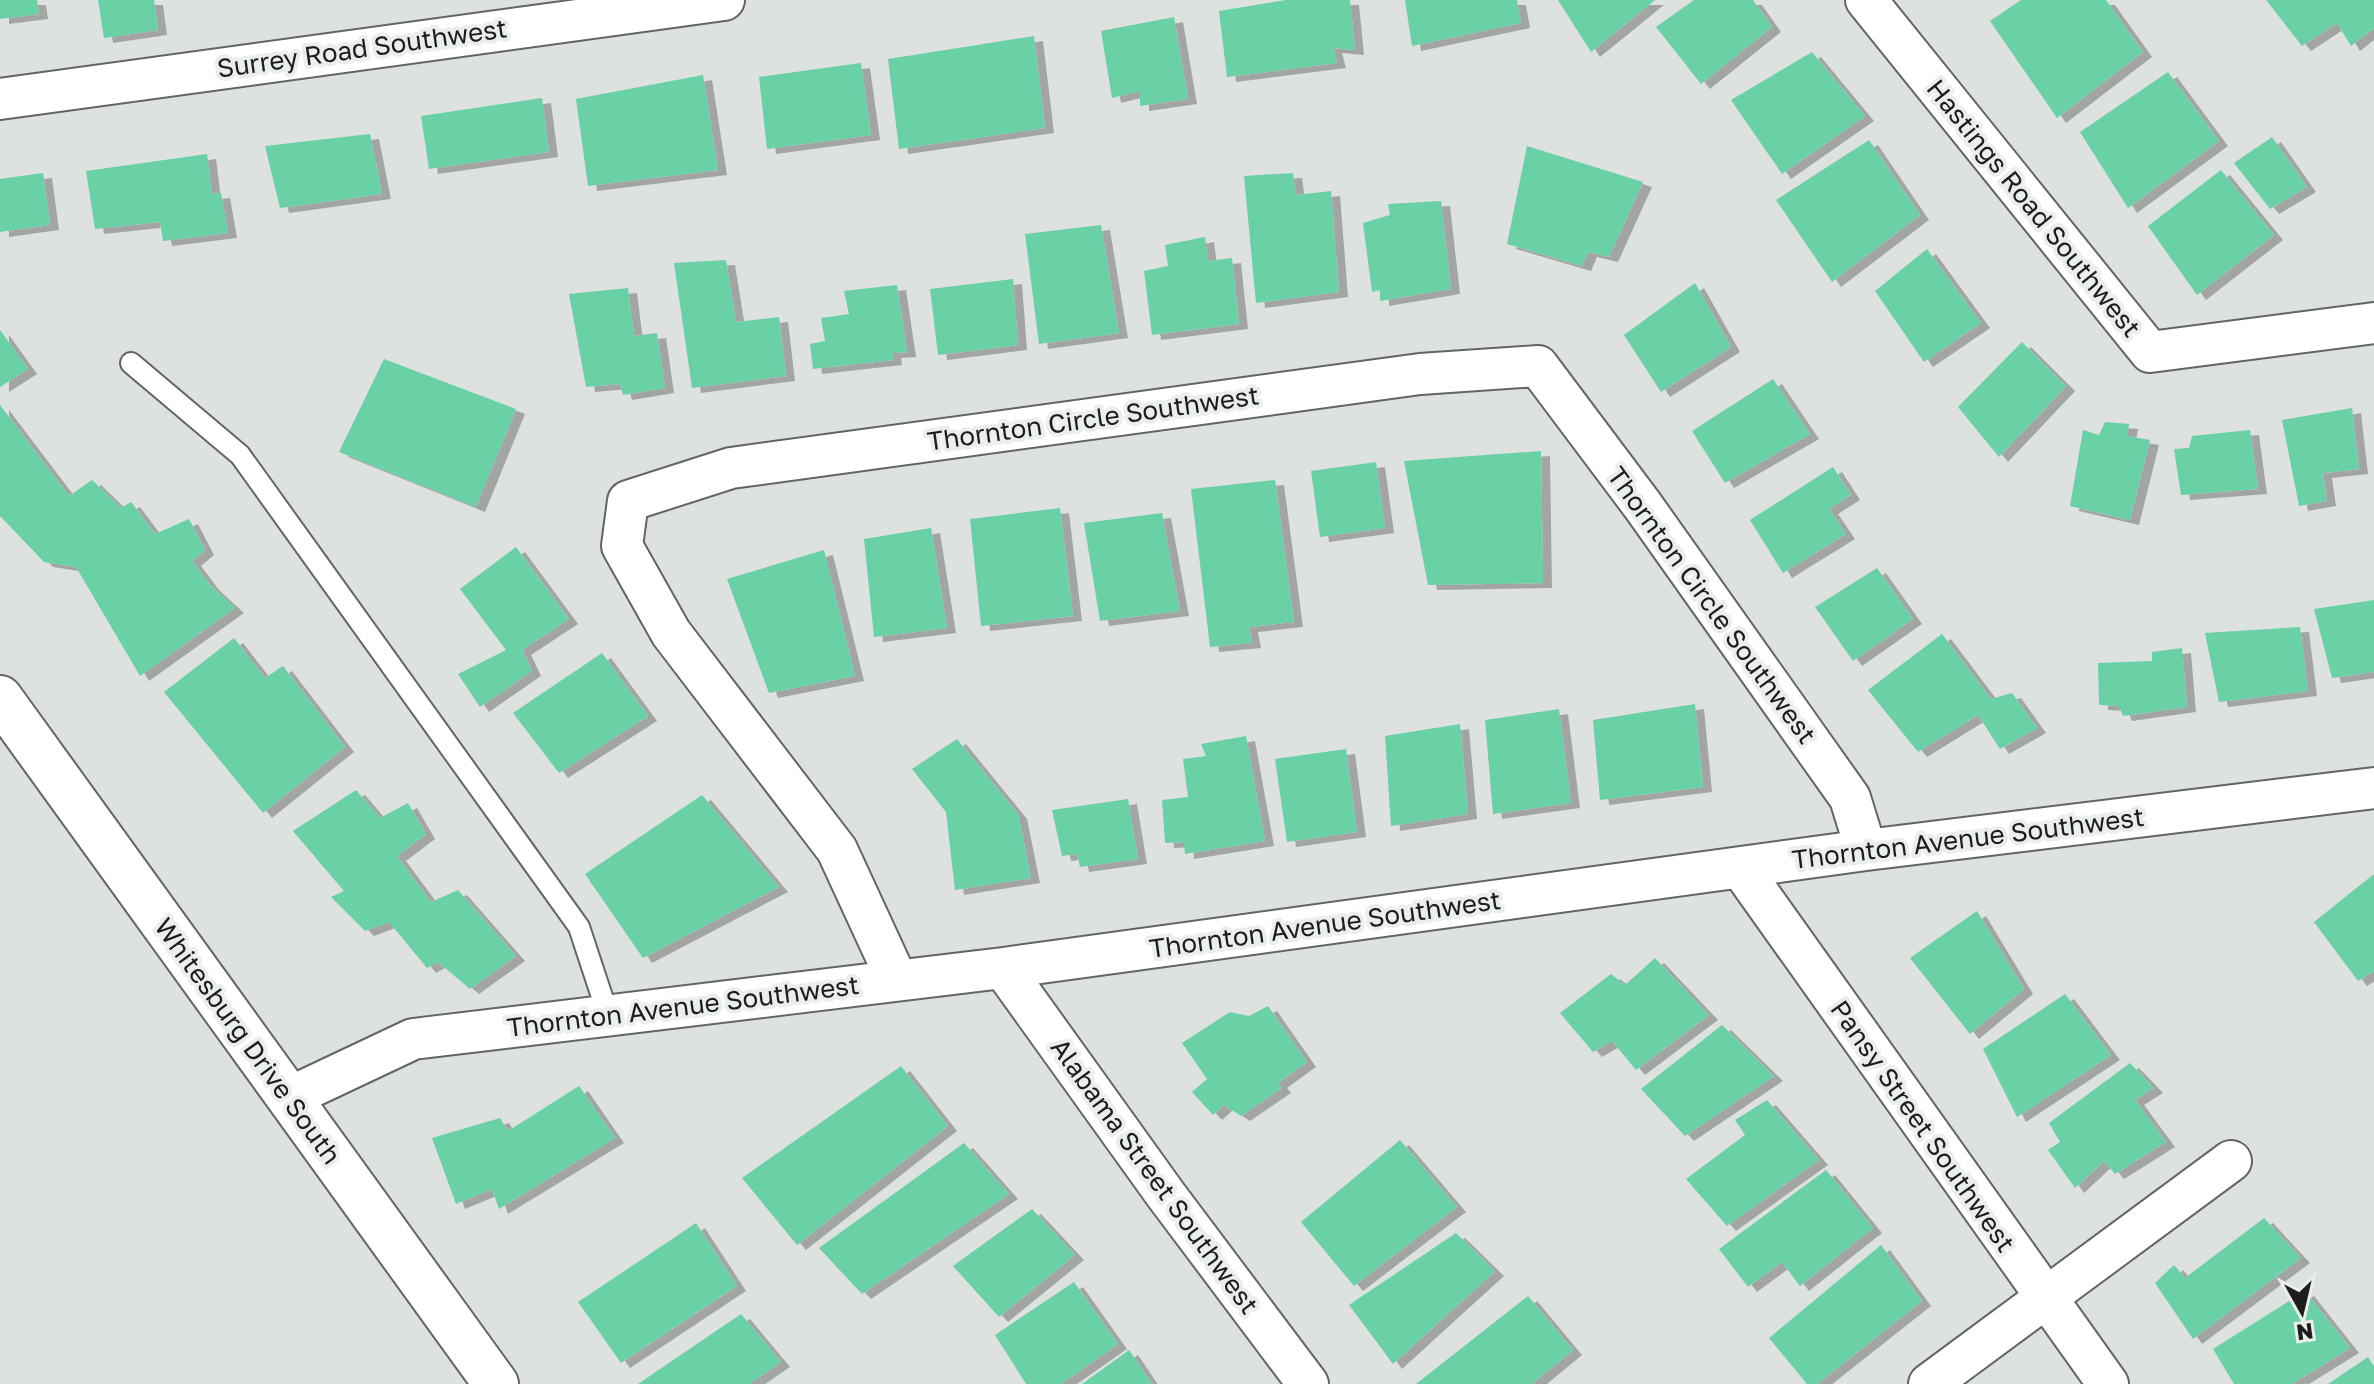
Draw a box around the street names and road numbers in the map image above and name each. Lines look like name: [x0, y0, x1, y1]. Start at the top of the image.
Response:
street label: Surrey Road Southwest: [215, 12, 509, 84]
street label: Hastings Road Southwest: [1921, 73, 2147, 343]
street label: Thornton Circle Southwest: [925, 379, 1261, 457]
street label: Thornton Circle Southwest: [1601, 461, 1823, 749]
street label: Thornton Avenue Southwest: [1790, 801, 2146, 875]
street label: Thornton Avenue Southwest: [1147, 884, 1503, 964]
street label: Whitesburg Drive South: [148, 912, 348, 1170]
street label: Thornton Avenue Southwest: [505, 969, 861, 1043]
street label: Pansy Street Southwest: [1824, 994, 2022, 1258]
street label: Alabama Street Southwest: [1045, 1032, 1265, 1320]

